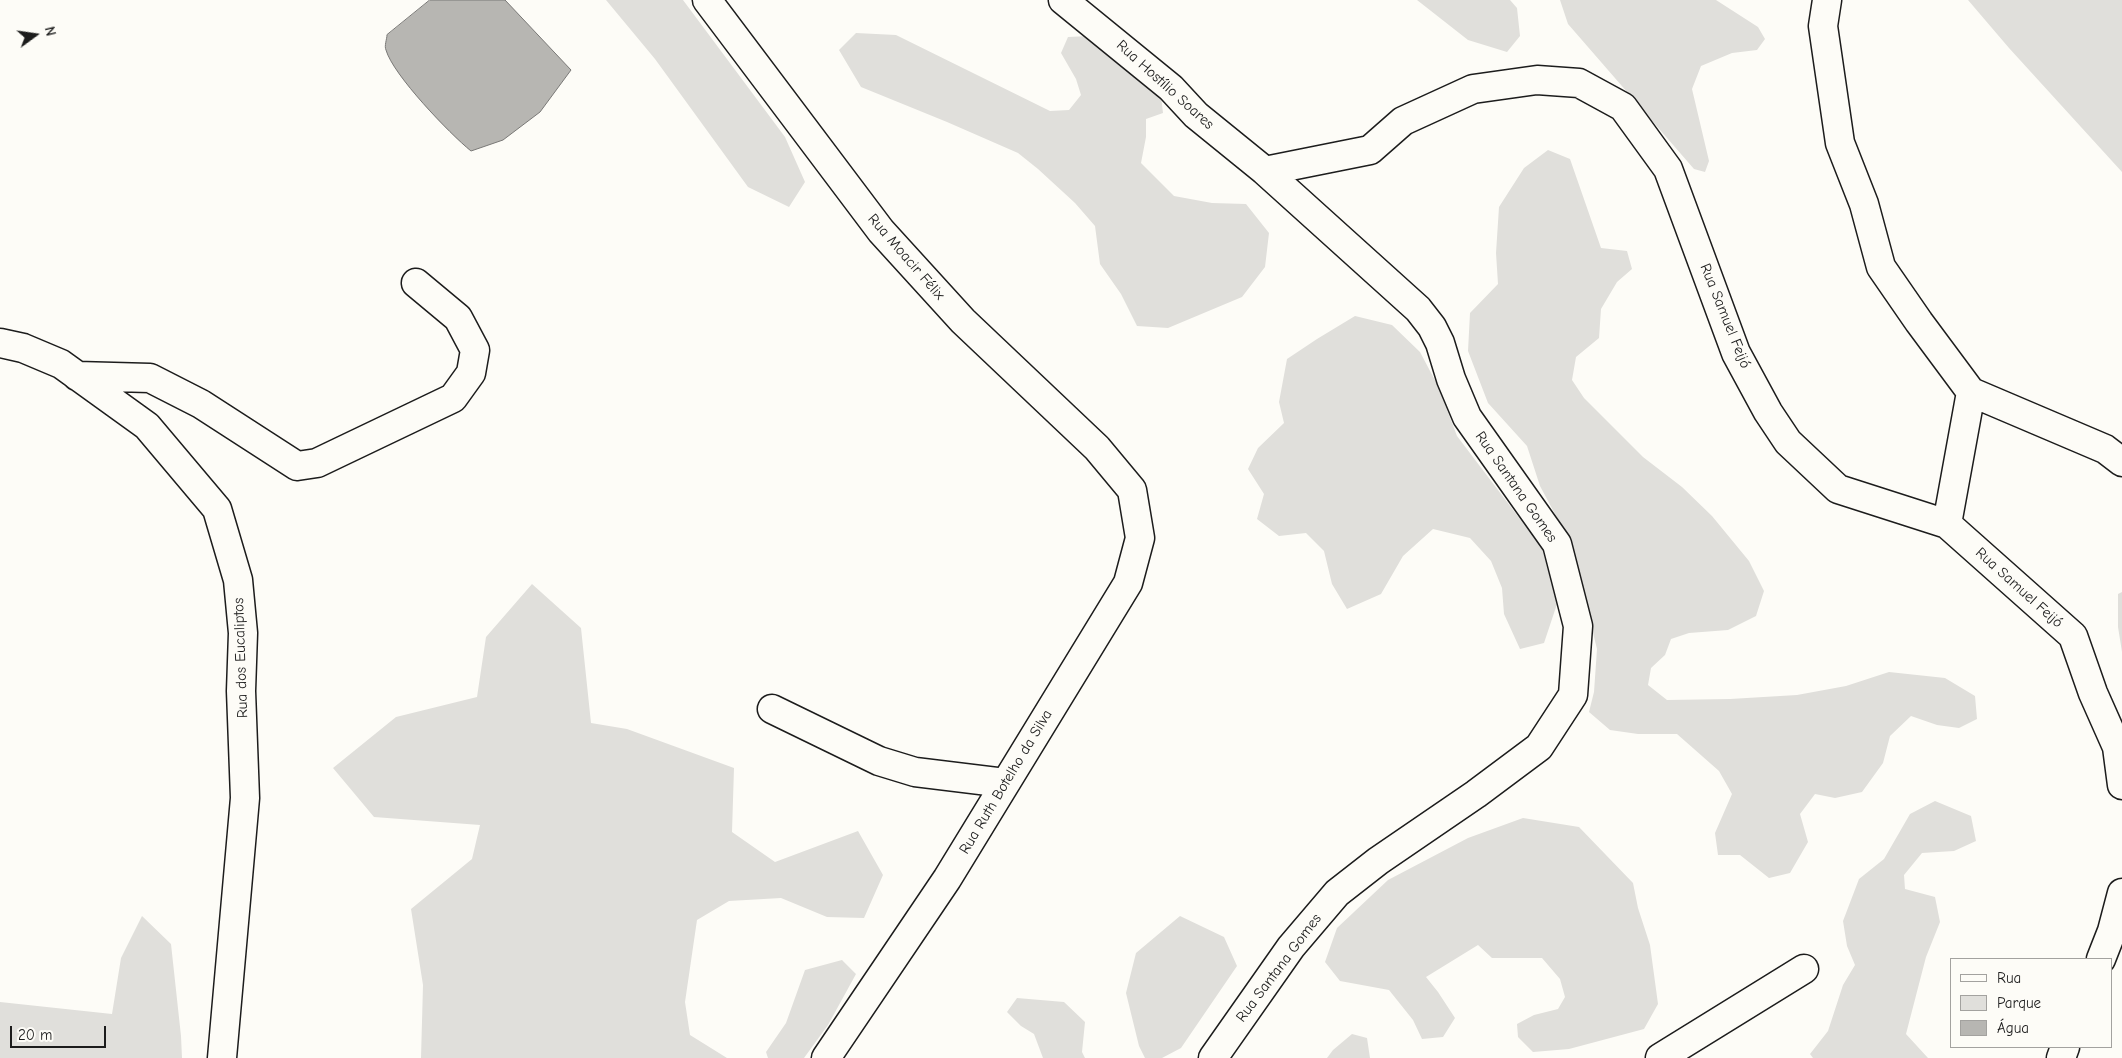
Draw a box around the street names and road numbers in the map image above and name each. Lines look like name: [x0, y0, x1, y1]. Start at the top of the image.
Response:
street label: Rua Hostílio Soares: [1113, 36, 1217, 134]
street label: Rua Moacir Félix: [864, 210, 948, 304]
street label: Rua Samuel Feijó: [1696, 261, 1754, 371]
street label: Rua Santana Gomes: [1471, 428, 1561, 546]
street label: Rua Samuel Feijó: [1972, 544, 2066, 632]
street label: Rua dos Eucaliptos: [230, 597, 252, 719]
street label: Rua Ruth Botelho da Silva: [956, 706, 1056, 858]
street label: Rua Santana Gomes: [1232, 910, 1326, 1026]

